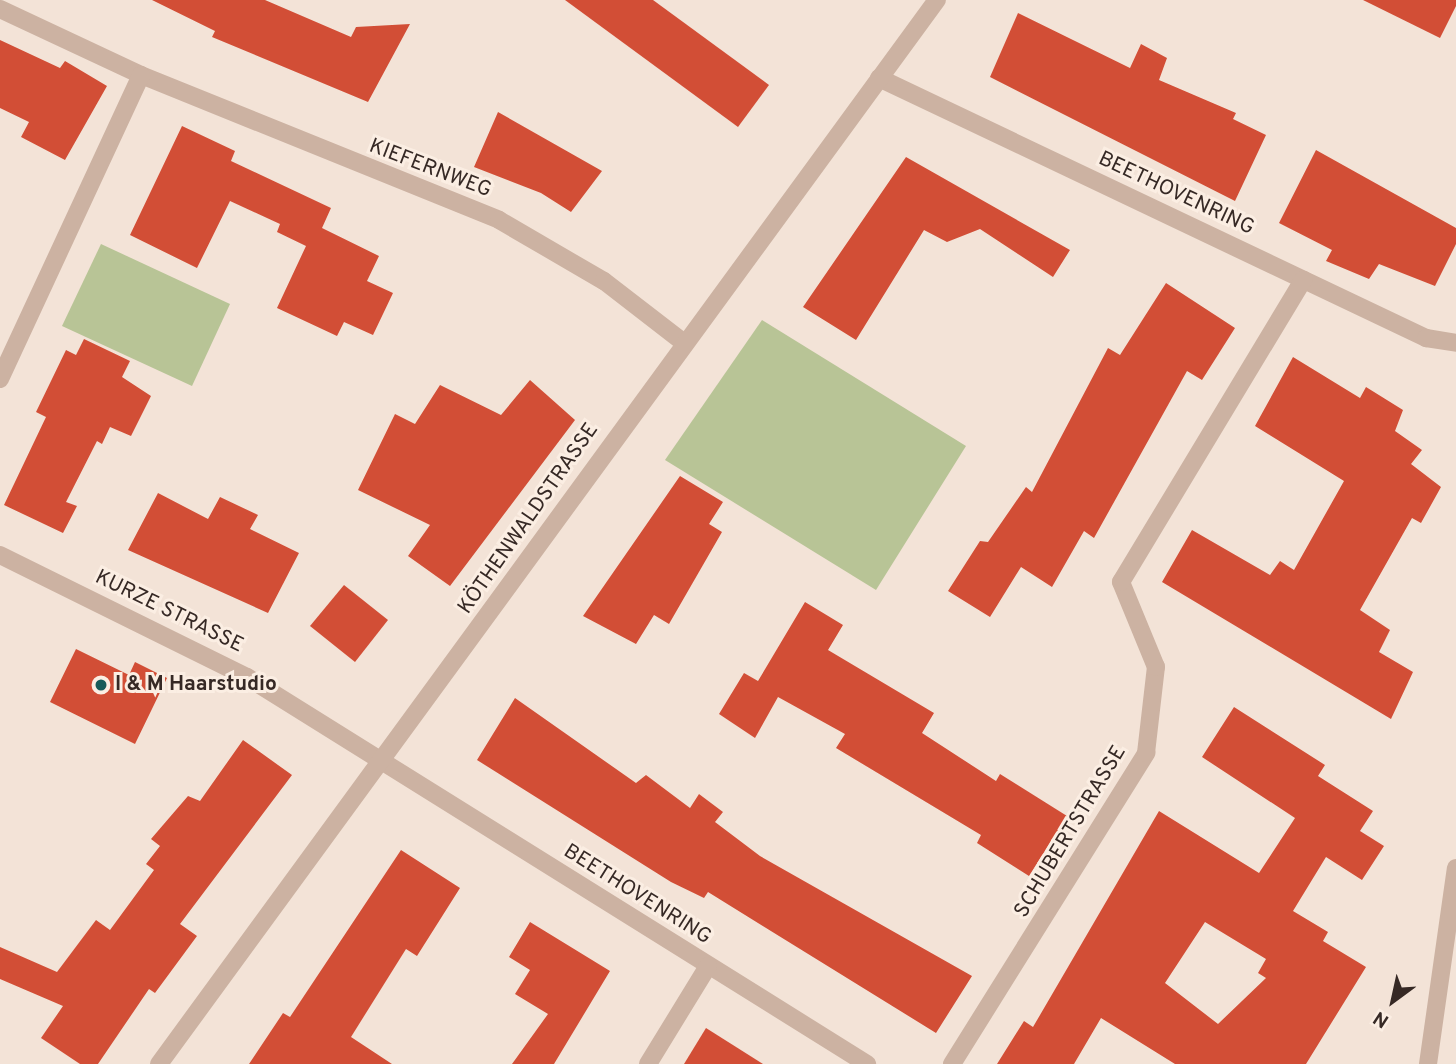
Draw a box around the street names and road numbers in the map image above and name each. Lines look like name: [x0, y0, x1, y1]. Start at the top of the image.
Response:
street label: KIEFERNWEG: [365, 134, 495, 204]
street label: BEETHOVENRING: [1094, 147, 1258, 241]
street label: KÖTHENWALDSTRASSE: [454, 419, 604, 619]
street label: KURZE STRASSE: [91, 565, 247, 659]
street label: SCHUBERTSTRASSE: [1010, 741, 1132, 923]
street label: BEETHOVENRING: [558, 839, 716, 951]

